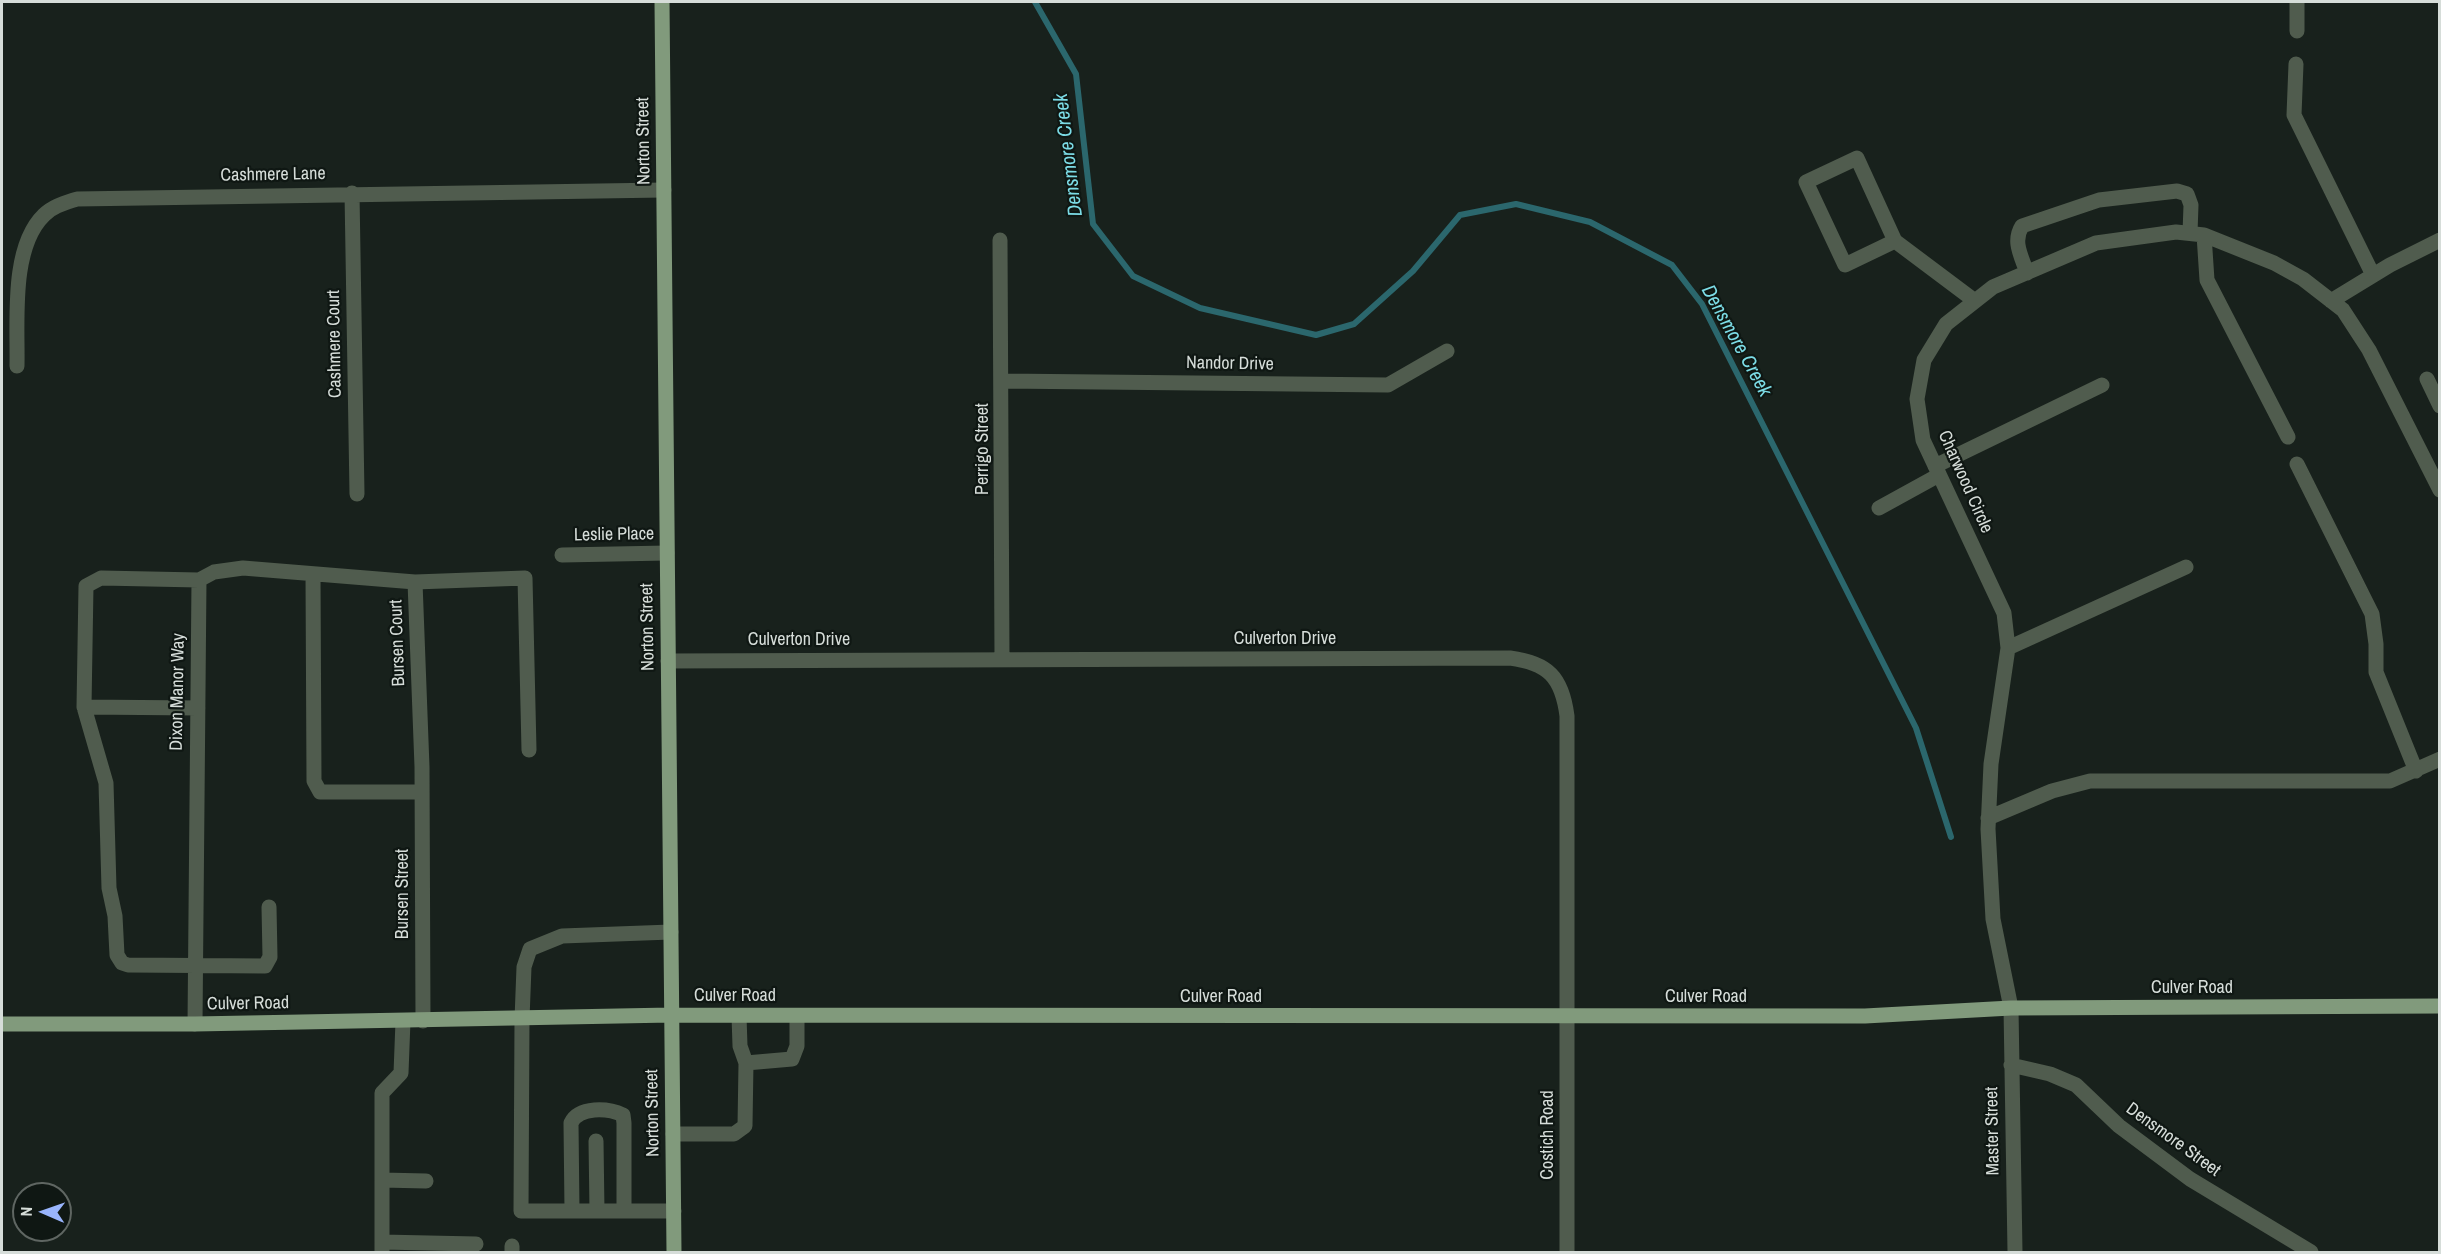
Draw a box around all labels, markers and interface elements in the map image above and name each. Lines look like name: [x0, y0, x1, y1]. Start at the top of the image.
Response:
water label: Densmore Creek: [1050, 92, 1088, 218]
street label: Norton Street: [632, 97, 656, 185]
street label: Cashmere Lane: [220, 163, 326, 187]
water label: Densmore Creek: [1695, 281, 1777, 401]
street label: Cashmere Court: [323, 290, 347, 398]
street label: Nandor Drive: [1186, 352, 1274, 376]
street label: Perrigo Street: [972, 403, 994, 495]
street label: Charwood Circle: [1933, 427, 1997, 537]
street label: Leslie Place: [574, 524, 654, 546]
street label: Norton Street: [636, 583, 660, 671]
street label: Bursen Court: [386, 599, 410, 687]
street label: Culverton Drive: [1234, 628, 1336, 650]
street label: Culverton Drive: [748, 629, 850, 651]
street label: Dixon Manor Way: [166, 633, 190, 751]
street label: Bursen Street: [392, 849, 414, 939]
street label: Culver Road: [2151, 977, 2233, 999]
street label: Culver Road: [694, 985, 776, 1007]
street label: Culver Road: [1180, 986, 1262, 1008]
street label: Culver Road: [1665, 986, 1747, 1008]
street label: Culver Road: [207, 992, 289, 1016]
street label: Norton Street: [641, 1069, 665, 1157]
street label: Master Street: [1981, 1087, 2005, 1175]
street label: Costich Road: [1537, 1090, 1559, 1180]
street label: Densmore Street: [2122, 1098, 2224, 1182]
north arrow: [12, 1182, 72, 1242]
text: N: [15, 1206, 37, 1217]

